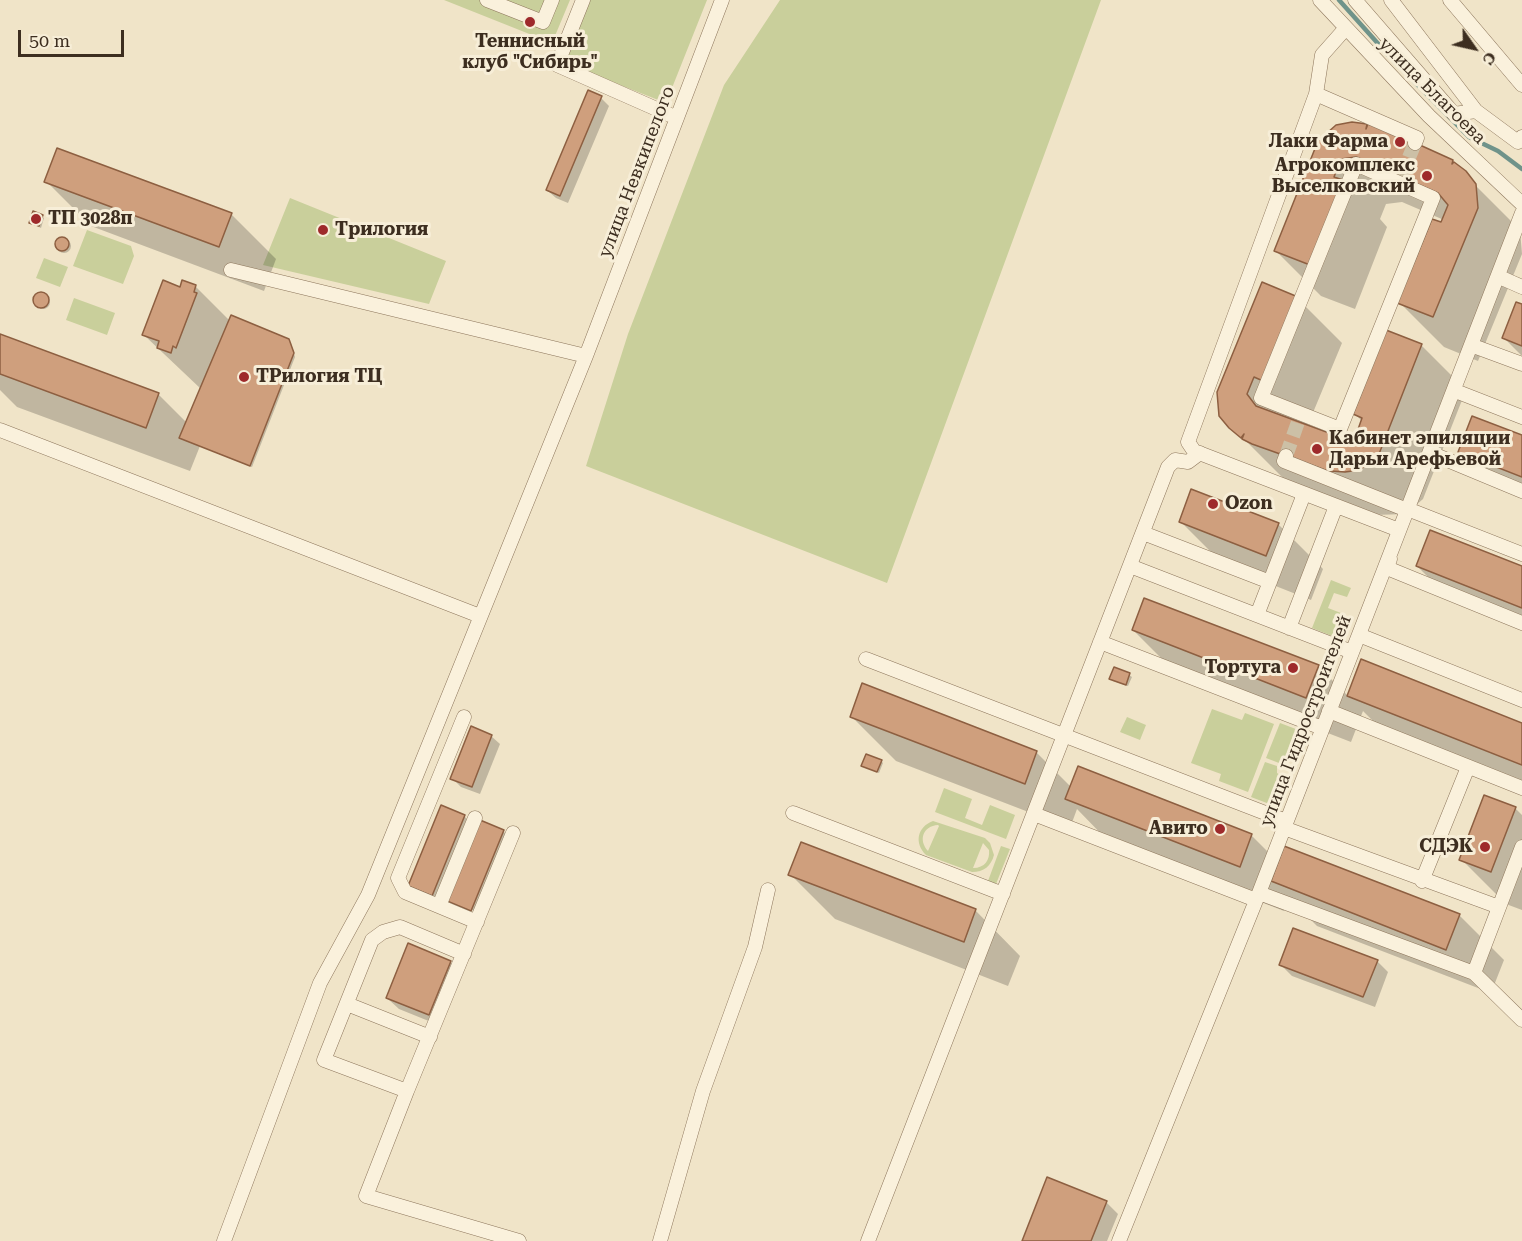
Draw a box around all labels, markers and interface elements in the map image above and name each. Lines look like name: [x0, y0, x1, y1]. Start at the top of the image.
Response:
marker: Теннисный клуб "Сибирь": [523, 15, 537, 29]
scale bar: [21, 18, 128, 56]
north arrow: [1444, 18, 1504, 78]
text: 50 m: [29, 30, 70, 51]
place label: Теннисный клуб "Сибирь": [462, 31, 598, 74]
street label: улица Благоева: [1374, 33, 1490, 149]
text: С: [1478, 48, 1500, 68]
street label: улица Невкипелого: [594, 83, 680, 261]
place label: Лаки Фарма: [1269, 131, 1388, 153]
marker: Лаки Фарма: [1393, 135, 1407, 149]
place label: Агрокомплекс Выселковский: [1272, 155, 1415, 198]
marker: Агрокомплекс Выселковский: [1420, 169, 1434, 183]
place label: ТП 3028п: [48, 208, 133, 230]
marker: ТП 3028п: [29, 212, 43, 226]
place label: Трилогия: [335, 219, 428, 241]
marker: Трилогия: [316, 223, 330, 237]
place label: ТРилогия ТЦ: [256, 366, 382, 388]
marker: ТРилогия ТЦ: [237, 370, 251, 384]
place label: Кабинет эпиляции Дарьи Арефьевой: [1329, 428, 1510, 470]
marker: Кабинет эпиляции Дарьи Арефьевой: [1310, 442, 1324, 456]
place label: Ozon: [1225, 493, 1273, 515]
marker: Ozon: [1206, 497, 1220, 511]
street label: улица Гидростроителей: [1256, 612, 1356, 830]
place label: Тортуга: [1204, 657, 1281, 679]
marker: Тортуга: [1286, 661, 1300, 675]
place label: Авито: [1149, 818, 1208, 840]
marker: Авито: [1213, 822, 1227, 836]
place label: СДЭК: [1419, 836, 1473, 858]
marker: СДЭК: [1478, 840, 1492, 854]

